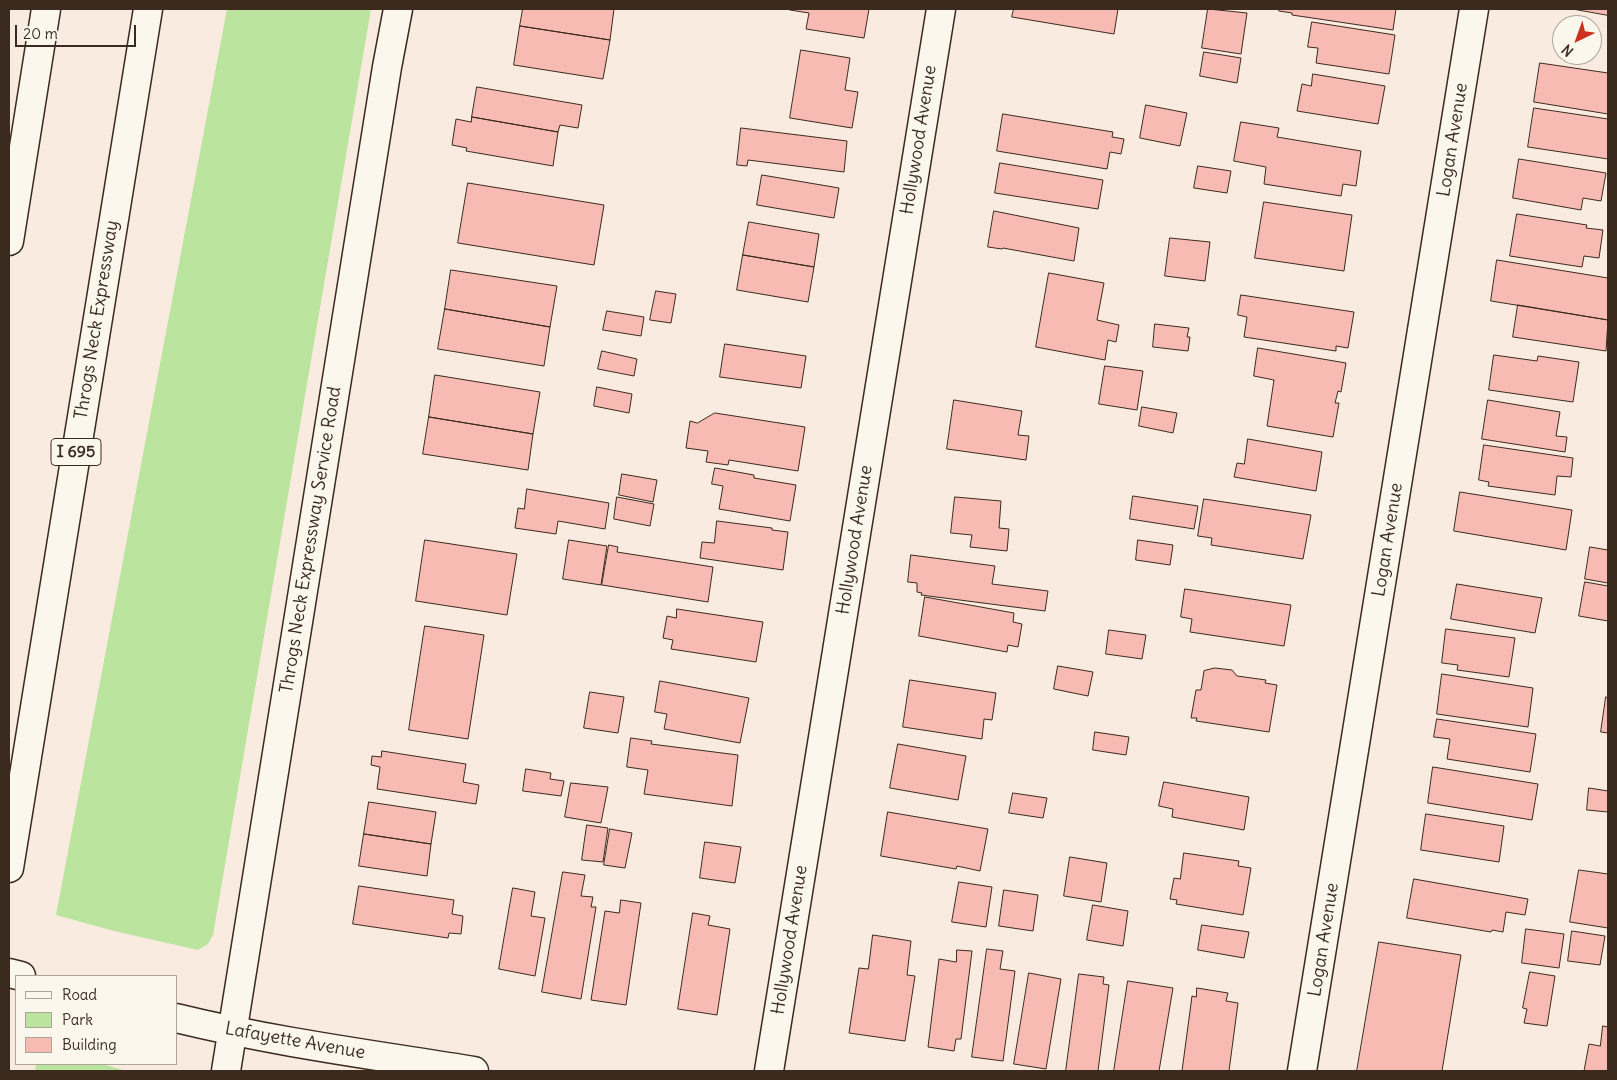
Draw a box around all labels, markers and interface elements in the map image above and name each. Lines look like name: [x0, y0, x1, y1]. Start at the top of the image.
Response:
scale bar: [18, 15, 139, 47]
north arrow: [1552, 15, 1602, 65]
text: 20 m: [23, 24, 58, 43]
text: N: [1558, 40, 1577, 60]
street label: Hollywood Avenue: [897, 64, 941, 216]
street label: Logan Avenue: [1433, 81, 1473, 199]
street label: Throgs Neck Expressway: [71, 219, 123, 421]
street label: Throgs Neck Expressway Service Road: [276, 385, 346, 695]
road number: I 695: [51, 438, 101, 466]
street label: Hollywood Avenue: [833, 464, 877, 616]
street label: Logan Avenue: [1368, 481, 1408, 599]
street label: Hollywood Avenue: [768, 864, 812, 1016]
street label: Logan Avenue: [1304, 881, 1344, 999]
legend: [15, 975, 178, 1065]
text: Road: [62, 985, 97, 1004]
text: Park: [62, 1010, 93, 1029]
street label: Lafayette Avenue: [223, 1018, 367, 1064]
text: Building: [62, 1035, 117, 1054]

